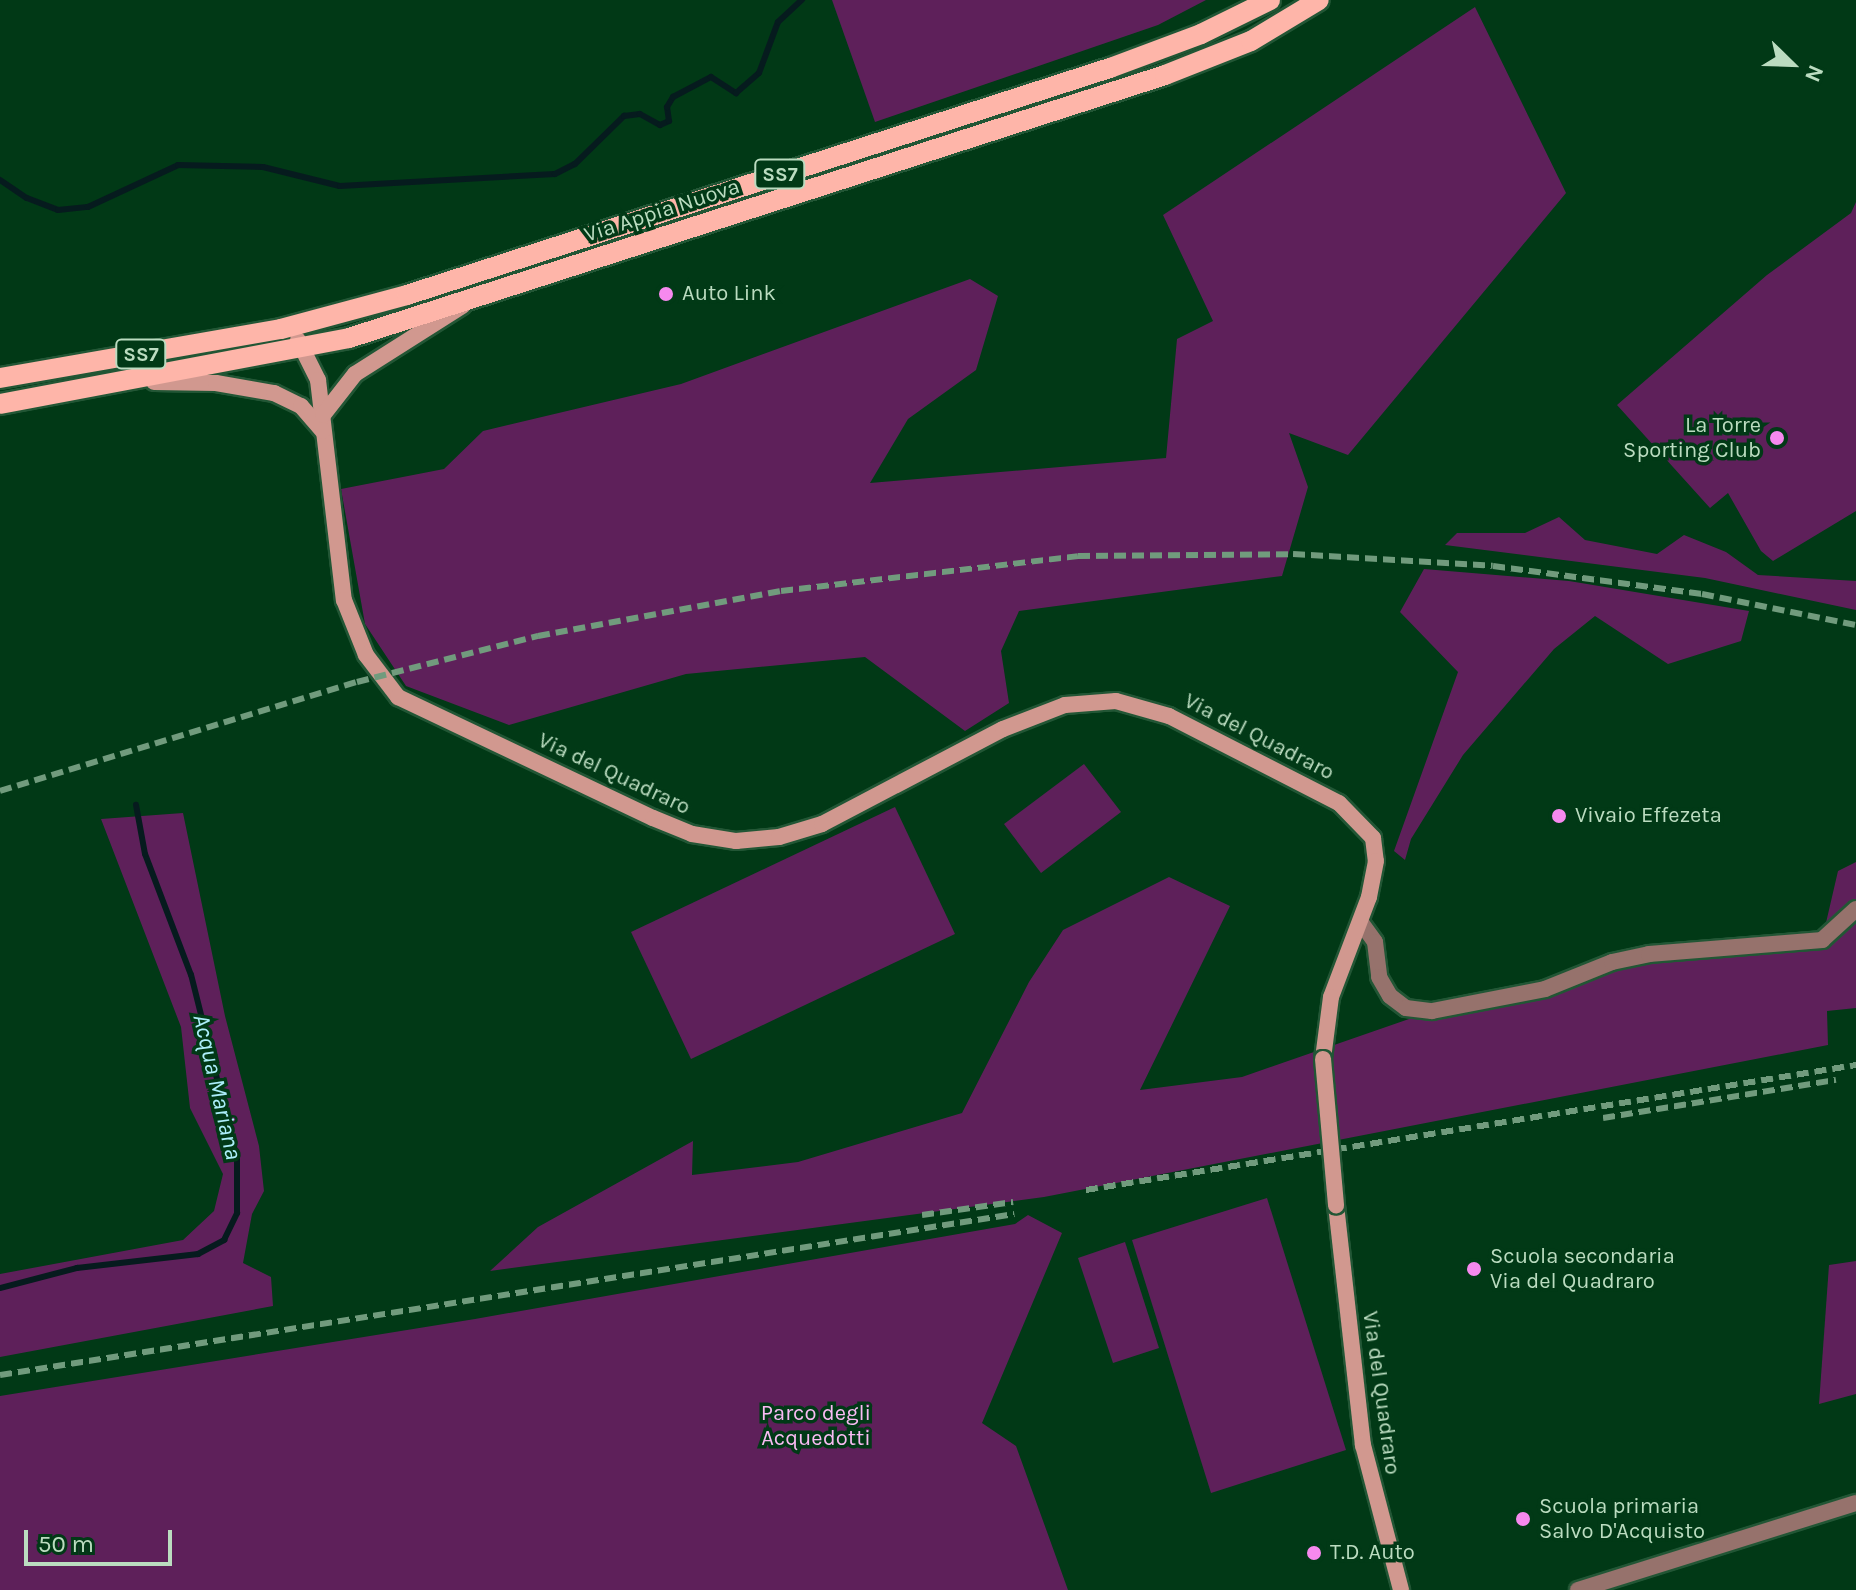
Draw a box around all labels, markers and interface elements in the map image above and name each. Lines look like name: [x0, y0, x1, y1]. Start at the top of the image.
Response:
north arrow: [1752, 24, 1832, 104]
text: N: [1799, 61, 1829, 86]
road number: SS7: [754, 158, 806, 190]
street label: Via Appia Nuova: [581, 173, 743, 249]
place label: Auto Link: [682, 281, 776, 307]
marker: Auto Link: [657, 285, 675, 303]
road number: SS7: [115, 338, 167, 370]
place label: La Torre Sporting Club: [1623, 412, 1761, 464]
marker: La Torre Sporting Club: [1768, 429, 1786, 447]
street label: Via del Quadraro: [1180, 688, 1338, 786]
street label: Via del Quadraro: [534, 727, 694, 821]
place label: Vivaio Effezeta: [1575, 803, 1722, 829]
marker: Vivaio Effezeta: [1550, 807, 1568, 825]
water label: Acqua Mariana: [186, 1011, 248, 1163]
place label: Scuola secondaria Via del Quadraro: [1490, 1243, 1675, 1294]
marker: Scuola secondaria Via del Quadraro: [1465, 1260, 1483, 1278]
street label: Via del Quadraro: [1356, 1310, 1406, 1476]
park label: Parco degli Acquedotti: [761, 1400, 871, 1452]
place label: Scuola primaria Salvo D'Acquisto: [1539, 1493, 1705, 1544]
marker: Scuola primaria Salvo D'Acquisto: [1514, 1510, 1532, 1528]
scale bar: [28, 1514, 176, 1564]
text: 50 m: [38, 1530, 94, 1558]
place label: T.D. Auto: [1330, 1540, 1415, 1566]
marker: T.D. Auto: [1305, 1544, 1323, 1562]

